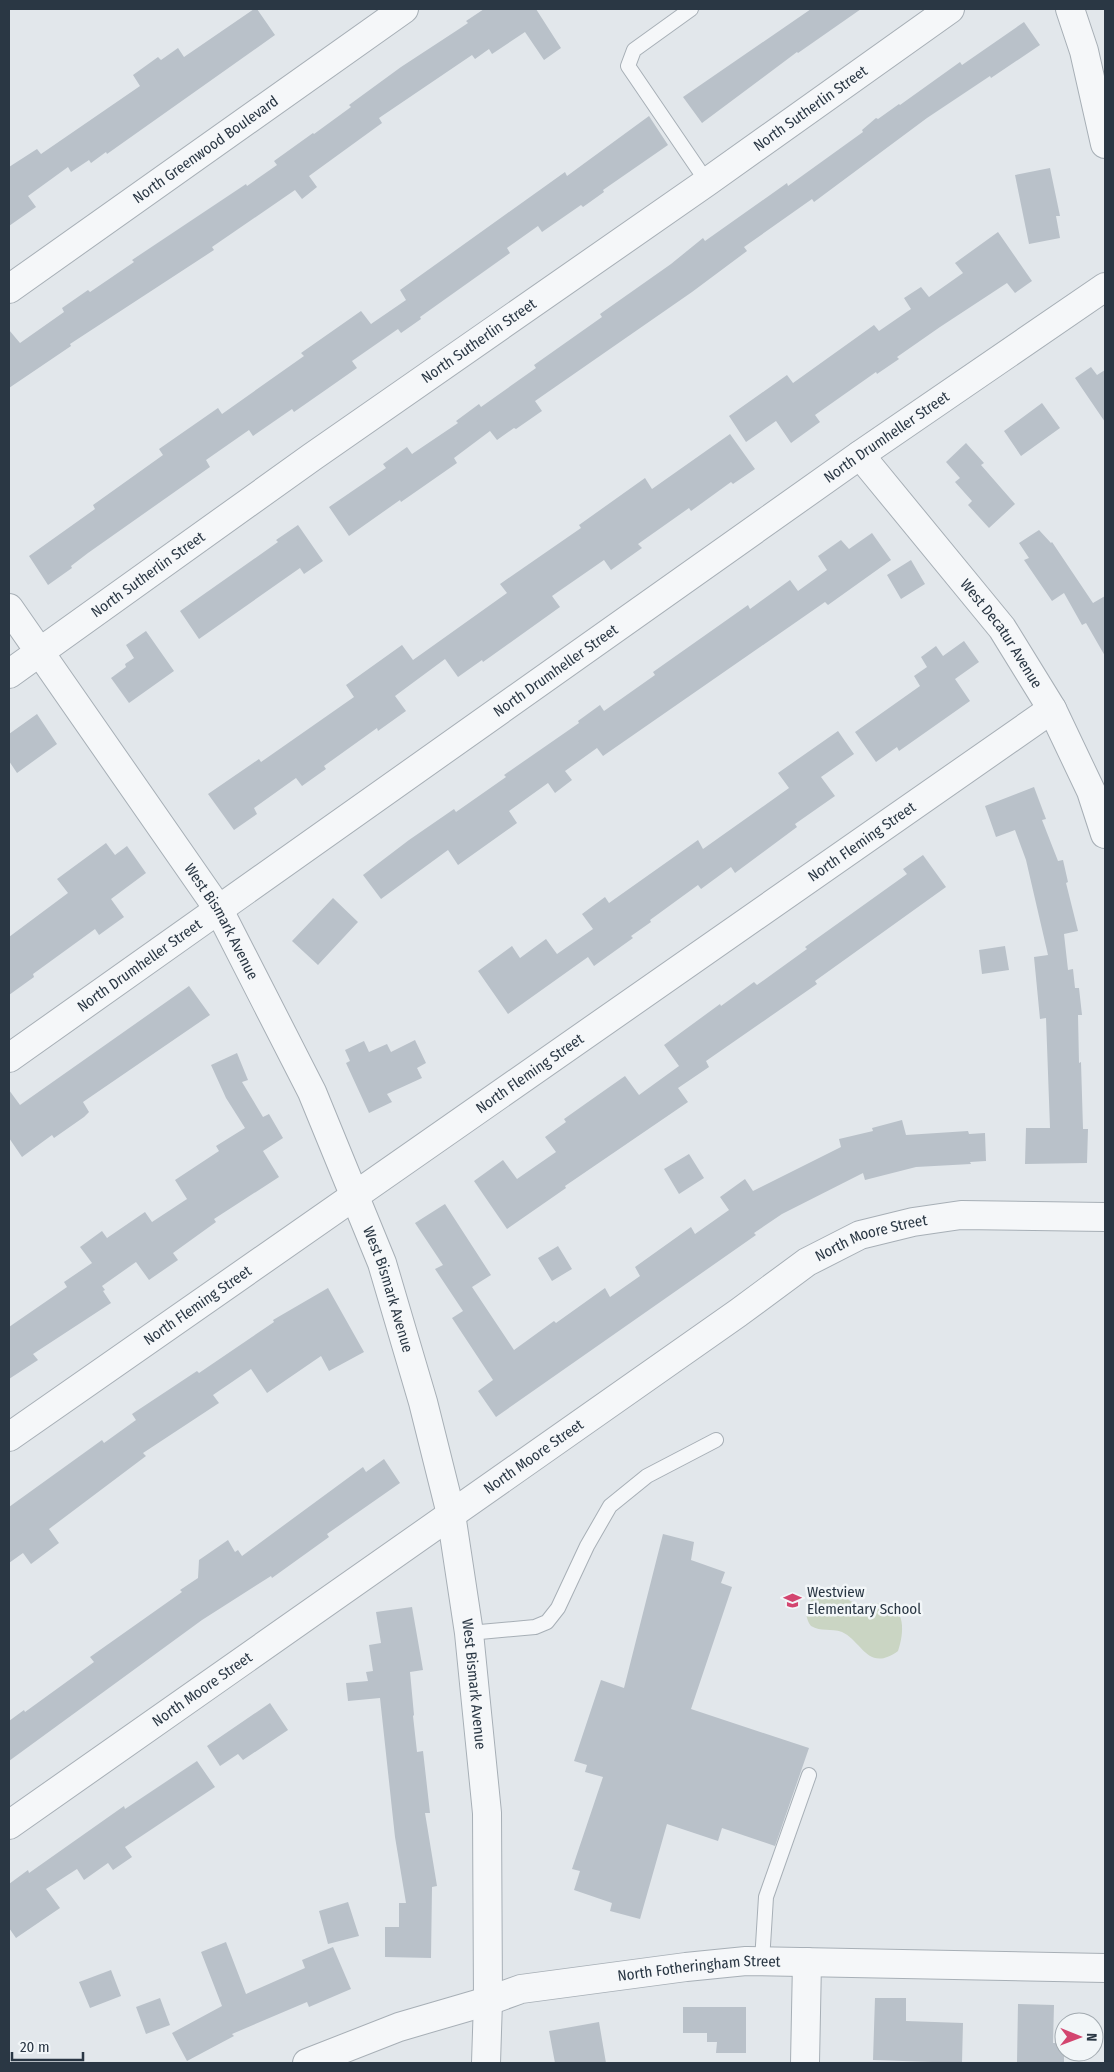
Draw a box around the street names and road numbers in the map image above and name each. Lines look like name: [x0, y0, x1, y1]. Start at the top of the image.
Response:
street label: North Sutherlin Street: [750, 62, 871, 155]
street label: North Greenwood Boulevard: [129, 92, 282, 207]
street label: North Sutherlin Street: [418, 295, 540, 387]
street label: North Drumheller Street: [820, 387, 953, 487]
street label: North Sutherlin Street: [88, 528, 208, 621]
street label: West Decatur Avenue: [957, 575, 1046, 692]
street label: North Drumheller Street: [490, 620, 621, 721]
street label: North Fleming Street: [805, 798, 919, 886]
street label: West Bismark Avenue: [180, 860, 262, 983]
street label: North Drumheller Street: [74, 915, 205, 1016]
street label: North Fleming Street: [472, 1030, 587, 1117]
street label: North Moore Street: [812, 1211, 928, 1265]
street label: West Bismark Avenue: [359, 1224, 417, 1355]
street label: North Fleming Street: [140, 1262, 255, 1349]
street label: North Moore Street: [480, 1415, 587, 1498]
street label: West Bismark Avenue: [458, 1617, 490, 1750]
street label: North Moore Street: [149, 1648, 256, 1731]
street label: North Fotheringham Street: [616, 1952, 781, 1985]

